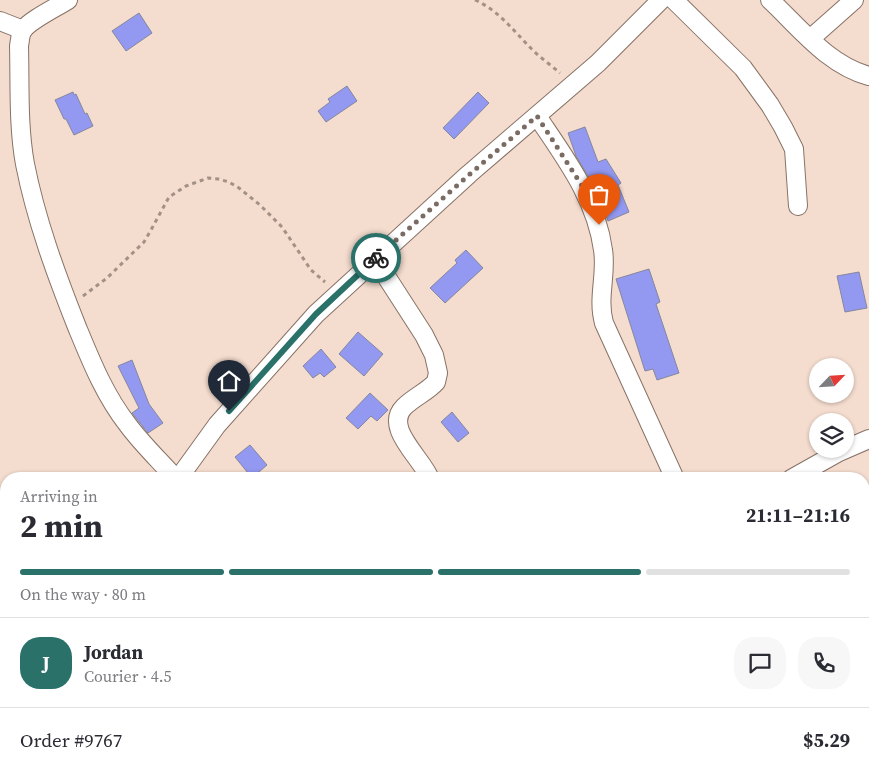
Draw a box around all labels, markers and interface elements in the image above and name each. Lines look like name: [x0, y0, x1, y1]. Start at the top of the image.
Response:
pin: [578, 174, 620, 225]
icon: bag: [585, 181, 613, 209]
courier: [351, 233, 401, 283]
icon: bike: [362, 244, 390, 272]
north arrow: [809, 358, 854, 402]
map controls: [809, 358, 854, 458]
pin: [208, 360, 250, 411]
icon: home: [215, 367, 243, 395]
button: layers: [809, 413, 854, 458]
text: Arriving in: [20, 485, 98, 507]
text: 21:11–21:16: [746, 502, 850, 528]
text: 2 min: [20, 504, 103, 548]
text: On the way · 80 m: [20, 583, 146, 605]
button: chat: [734, 637, 786, 689]
button: phone: [798, 637, 850, 689]
text: Jordan: [84, 639, 143, 665]
text: J: [42, 650, 50, 676]
text: Courier · 4.5: [84, 665, 172, 687]
text: Order #9767: [20, 727, 122, 753]
text: $5.29: [803, 727, 850, 753]

